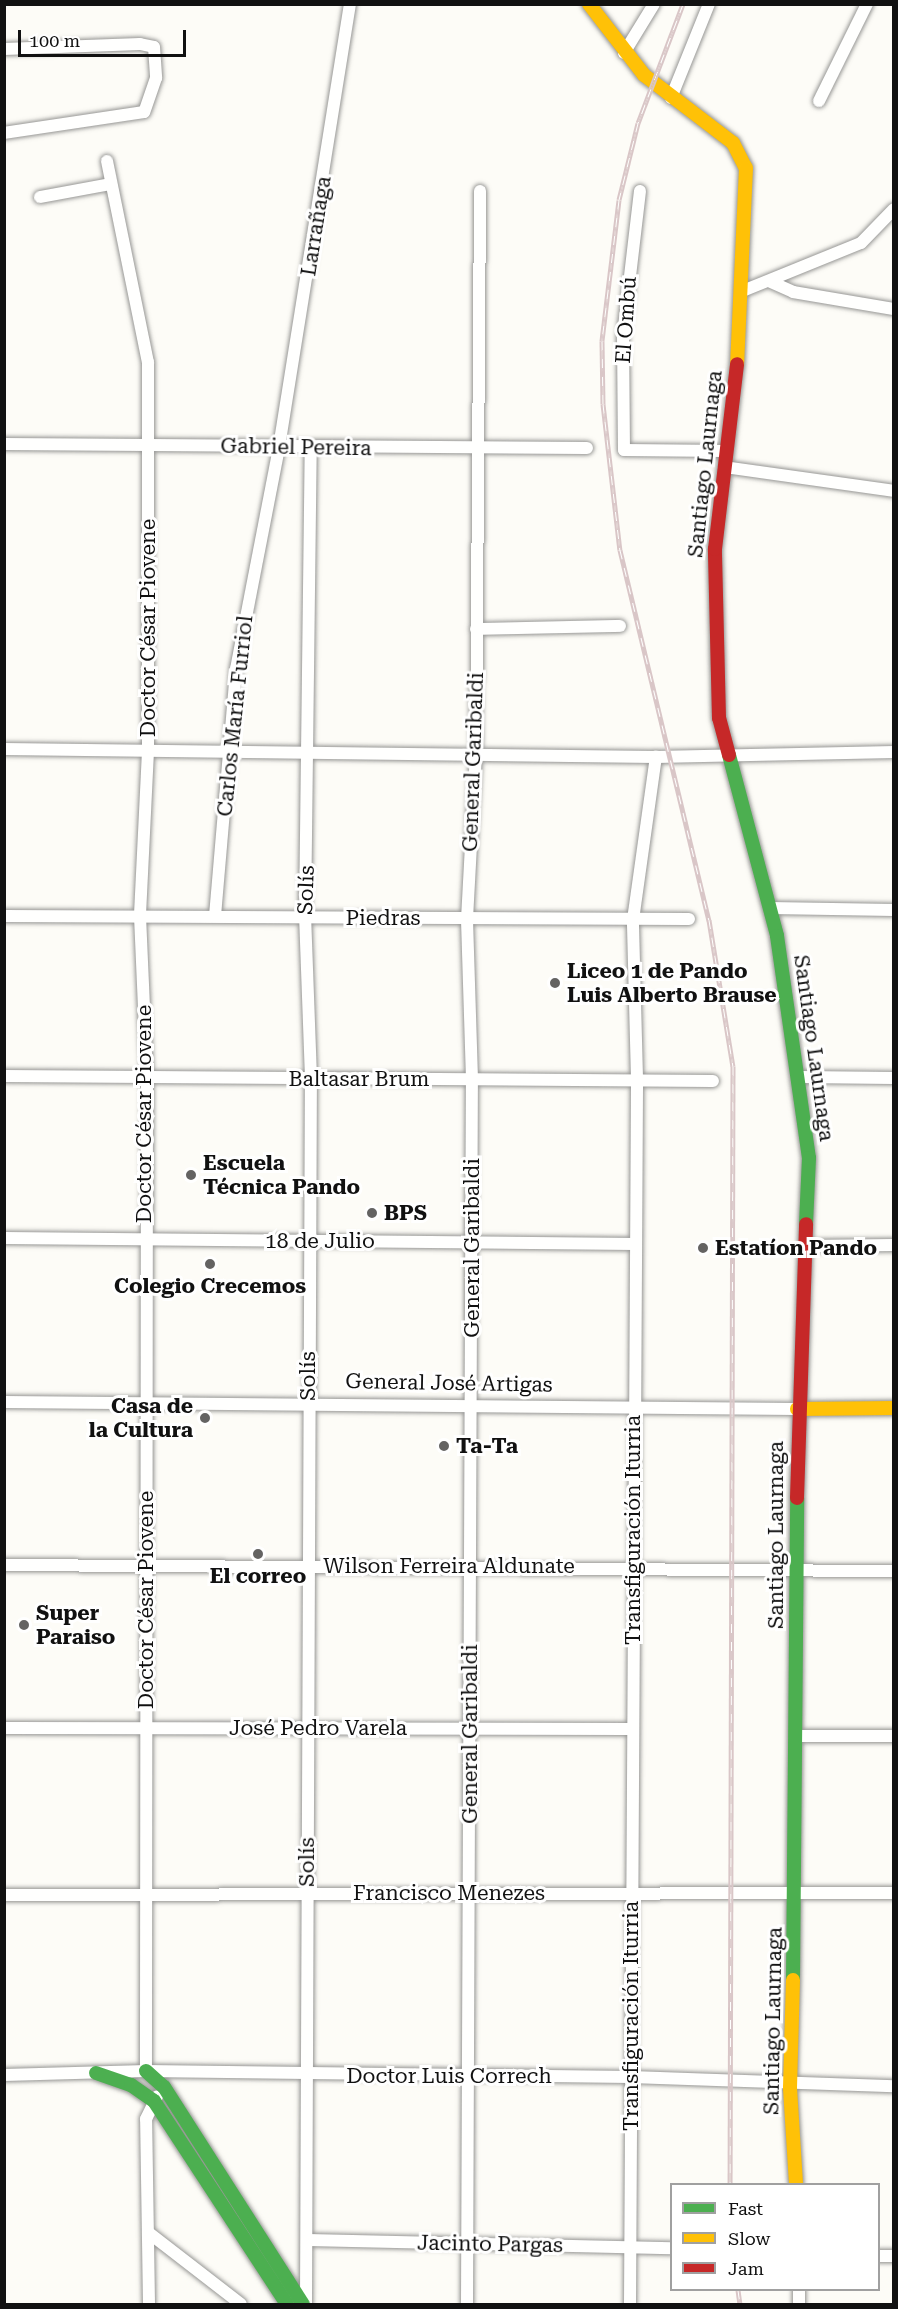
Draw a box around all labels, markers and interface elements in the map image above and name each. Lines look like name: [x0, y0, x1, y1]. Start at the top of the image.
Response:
scale bar: [21, 18, 189, 56]
text: 100 m: [29, 30, 80, 51]
street label: Larrañaga: [296, 174, 336, 278]
street label: El Ombú: [610, 276, 642, 364]
street label: Santiago Laurnaga: [683, 369, 727, 559]
street label: Gabriel Pereira: [220, 433, 372, 461]
street label: Doctor César Piovene: [135, 519, 161, 737]
street label: Carlos María Furriol: [212, 614, 258, 818]
street label: General Garibaldi: [457, 672, 489, 852]
street label: Solís: [293, 865, 319, 915]
street label: Piedras: [345, 905, 421, 931]
street label: Santiago Laurnaga: [788, 953, 840, 1143]
place label: Liceo 1 de Pando Luis Alberto Brause: [567, 958, 777, 1008]
marker: Liceo 1 de Pando Luis Alberto Brause: [548, 976, 562, 990]
street label: Doctor César Piovene: [131, 1005, 157, 1223]
street label: Baltasar Brum: [288, 1066, 430, 1092]
place label: Escuela Técnica Pando: [203, 1150, 360, 1200]
street label: General Garibaldi: [459, 1158, 485, 1338]
marker: Escuela Técnica Pando: [184, 1168, 198, 1182]
place label: BPS: [384, 1200, 427, 1226]
marker: BPS: [365, 1206, 379, 1220]
street label: 18 de Julio: [265, 1228, 375, 1254]
place label: Estatíon Pando: [715, 1235, 877, 1261]
marker: Estatíon Pando: [696, 1241, 710, 1255]
marker: Colegio Crecemos: [203, 1257, 217, 1271]
place label: Colegio Crecemos: [114, 1273, 306, 1299]
street label: Solís: [295, 1351, 321, 1401]
street label: General José Artigas: [345, 1369, 553, 1397]
place label: Casa de la Cultura: [89, 1393, 193, 1443]
marker: Casa de la Cultura: [198, 1411, 212, 1425]
street label: Transfiguración Iturria: [620, 1415, 646, 1645]
place label: Ta-Ta: [456, 1433, 518, 1459]
marker: Ta-Ta: [437, 1439, 451, 1453]
street label: Santiago Laurnaga: [763, 1441, 789, 1629]
street label: Doctor César Piovene: [133, 1491, 159, 1709]
marker: El correo: [251, 1547, 265, 1561]
street label: Wilson Ferreira Aldunate: [323, 1553, 575, 1579]
place label: El correo: [210, 1563, 306, 1589]
place label: Super Paraiso: [36, 1600, 115, 1650]
marker: Super Paraiso: [17, 1618, 31, 1632]
street label: General Garibaldi: [457, 1644, 483, 1824]
street label: José Pedro Varela: [229, 1715, 407, 1741]
street label: Solís: [294, 1837, 320, 1887]
street label: Francisco Menezes: [353, 1880, 545, 1906]
street label: Transfiguración Iturria: [618, 1901, 644, 2131]
street label: Santiago Laurnaga: [759, 1927, 787, 2115]
street label: Doctor Luis Correch: [346, 2063, 552, 2089]
legend: [670, 2183, 880, 2291]
text: Fast: [728, 2198, 763, 2219]
text: Slow: [728, 2228, 770, 2249]
street label: Jacinto Pargas: [417, 2230, 563, 2258]
text: Jam: [728, 2258, 764, 2279]

